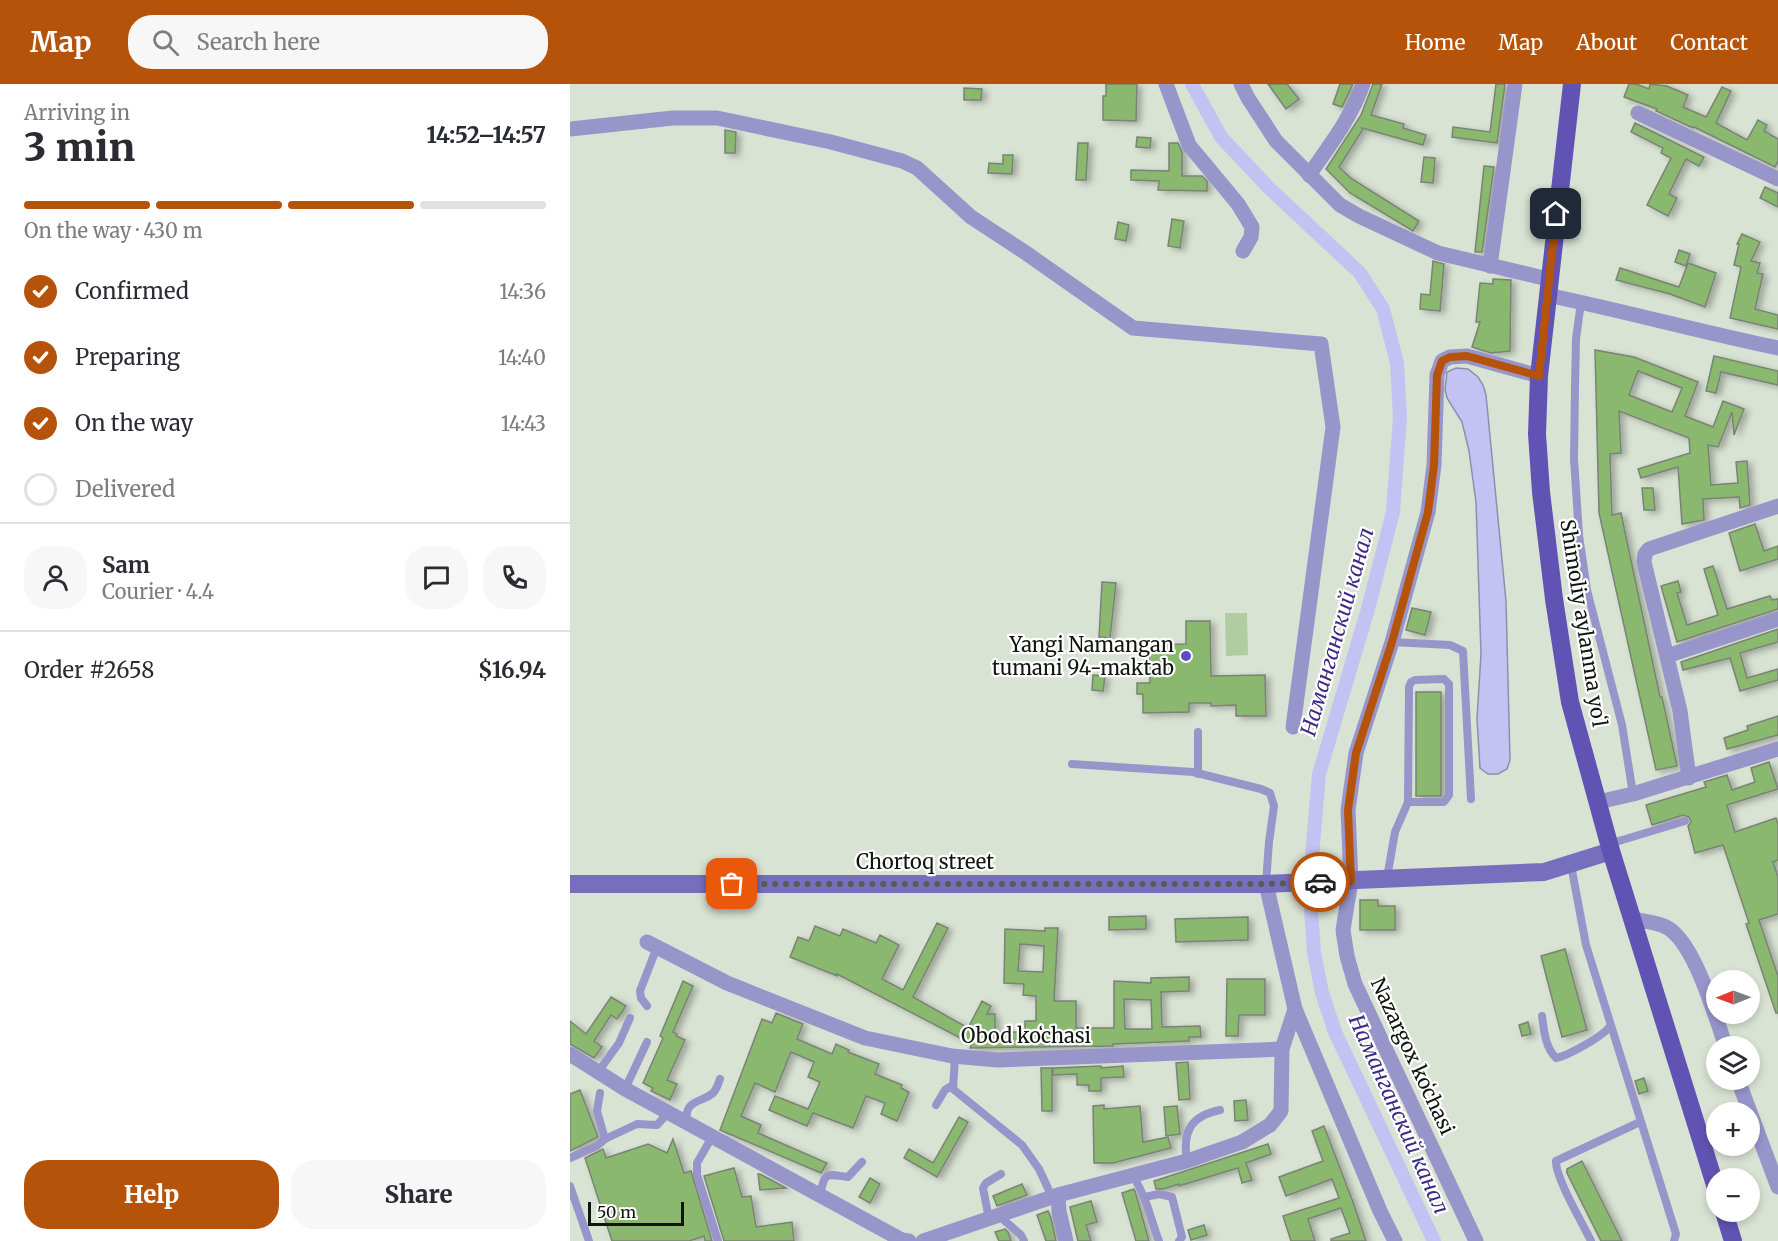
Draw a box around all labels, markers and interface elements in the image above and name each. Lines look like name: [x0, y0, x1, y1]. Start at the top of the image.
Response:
search box: [128, 15, 548, 69]
text: Map: [30, 24, 92, 60]
icon: search: [149, 26, 182, 59]
text: Search here: [197, 28, 320, 56]
text: Home: [1405, 29, 1465, 56]
text: Map: [1498, 29, 1543, 56]
text: About: [1576, 29, 1637, 56]
text: Contact: [1670, 29, 1748, 56]
text: Arriving in: [24, 100, 130, 125]
text: 14:52–14:57: [427, 121, 546, 149]
text: 3 min: [24, 123, 135, 172]
pin: [1530, 188, 1581, 239]
icon: home: [1539, 197, 1572, 230]
text: On the way · 430 m: [24, 218, 203, 243]
icon: check: [24, 275, 57, 308]
text: Confirmed: [75, 277, 189, 305]
text: 14:36: [499, 279, 546, 304]
icon: check: [24, 341, 57, 374]
text: Preparing: [75, 343, 180, 371]
text: 14:40: [498, 345, 546, 370]
icon: check: [24, 407, 57, 440]
text: On the way: [75, 409, 193, 437]
text: 14:43: [501, 411, 546, 436]
text: Delivered: [75, 475, 175, 503]
street label: Shimoliy aylanma yoʻl: [1555, 517, 1613, 729]
water label: Наманганский канал: [1294, 525, 1380, 739]
button: person: [24, 546, 87, 609]
button: chat: [405, 546, 468, 609]
button: phone: [483, 546, 546, 609]
text: Sam: [102, 551, 150, 579]
text: Courier · 4.4: [102, 579, 214, 604]
place label: Yangi Namangan tumani 94-maktab: [992, 632, 1174, 680]
marker: Yangi Namangan tumani 94-maktab: [1179, 649, 1193, 663]
text: Order #2658: [24, 656, 154, 684]
text: $16.94: [478, 656, 546, 684]
street label: Chortoq street: [856, 849, 994, 874]
courier: [1290, 852, 1350, 912]
pin: [706, 858, 757, 909]
icon: car: [1304, 866, 1337, 899]
icon: bag: [715, 867, 748, 900]
north arrow: [1706, 970, 1760, 1024]
map controls: [1706, 970, 1760, 1222]
street label: Nazargox koʻchasi: [1366, 974, 1460, 1138]
water label: Наманганский канал: [1343, 1010, 1455, 1218]
street label: Obod koʻchasi: [961, 1023, 1091, 1048]
button: layers: [1706, 1036, 1760, 1090]
button: +: [1706, 1102, 1760, 1156]
button: Help: [24, 1160, 279, 1229]
button: Share: [291, 1160, 546, 1229]
button: −: [1706, 1168, 1760, 1222]
scale bar: [588, 1199, 684, 1226]
text: 50 m: [597, 1202, 636, 1222]

